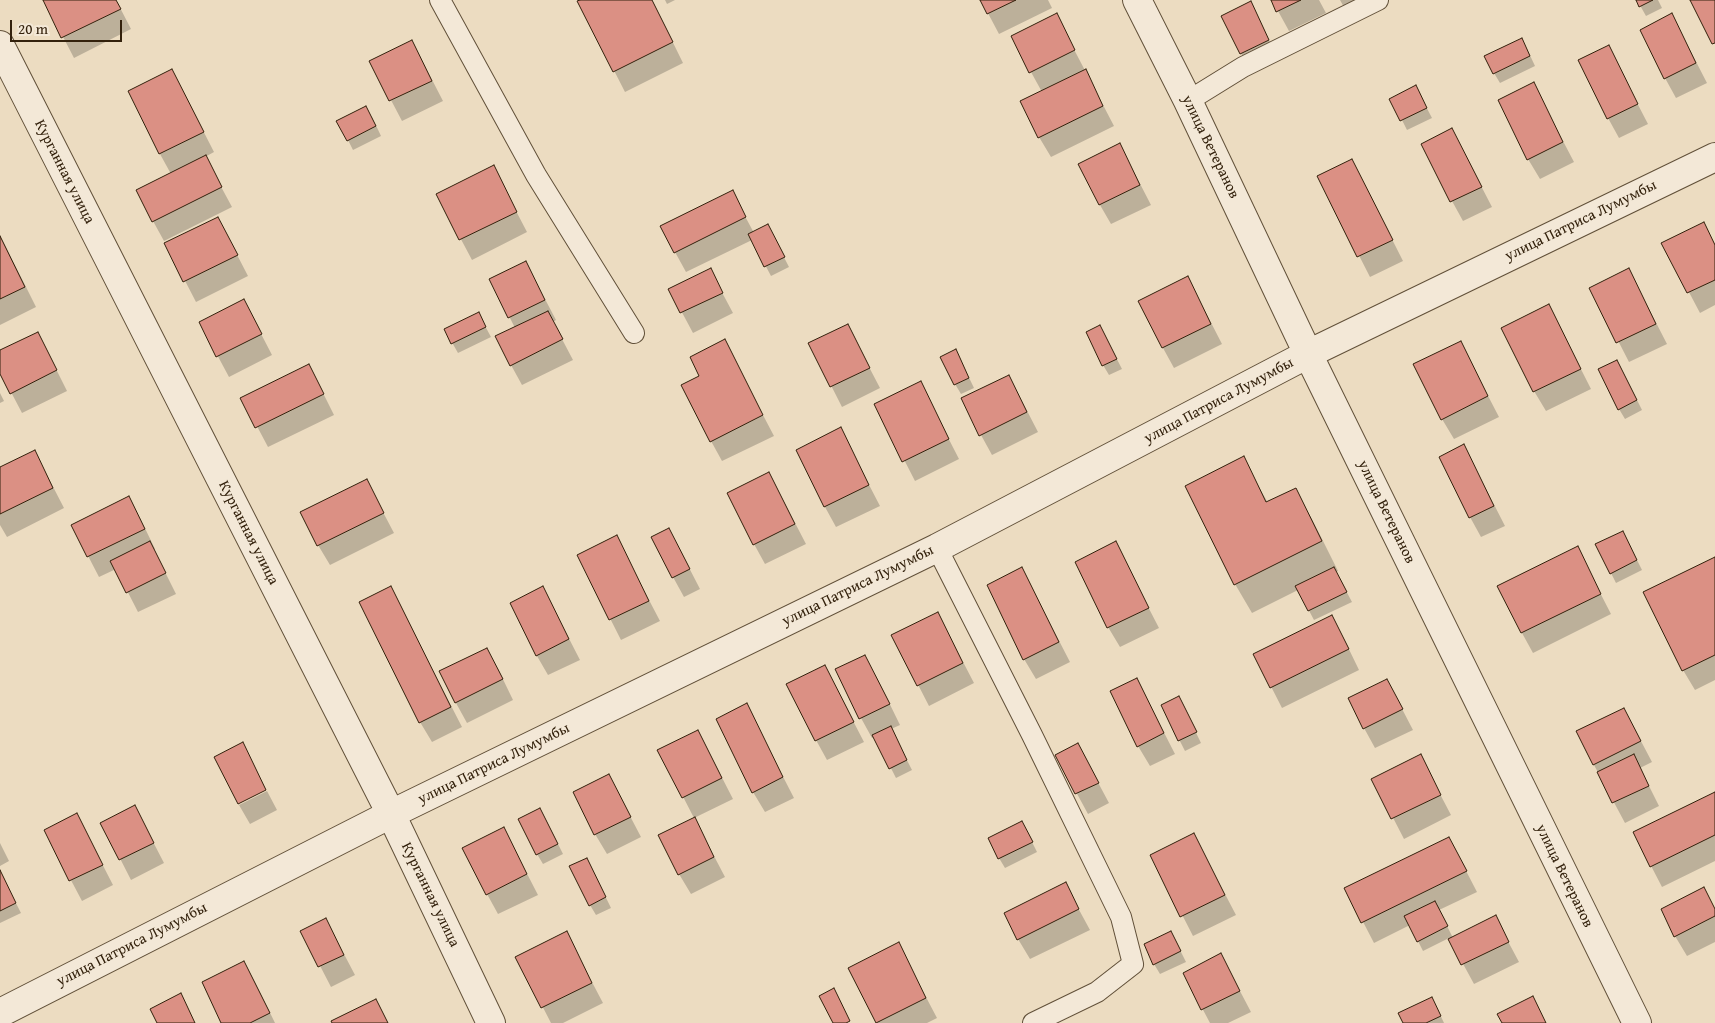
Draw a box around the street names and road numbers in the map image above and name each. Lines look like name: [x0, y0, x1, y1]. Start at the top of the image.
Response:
street label: улица Ветеранов: [1177, 92, 1243, 202]
street label: Курганная улица: [30, 117, 98, 227]
street label: улица Патриса Лумумбы: [1502, 176, 1660, 266]
street label: улица Патриса Лумумбы: [1141, 354, 1297, 448]
street label: улица Ветеранов: [1353, 457, 1419, 567]
street label: Курганная улица: [214, 478, 282, 588]
street label: улица Патриса Лумумбы: [779, 541, 937, 631]
street label: улица Патриса Лумумбы: [415, 719, 573, 809]
street label: улица Ветеранов: [1531, 821, 1597, 931]
street label: Курганная улица: [397, 840, 463, 950]
street label: улица Патриса Лумумбы: [54, 899, 210, 991]

